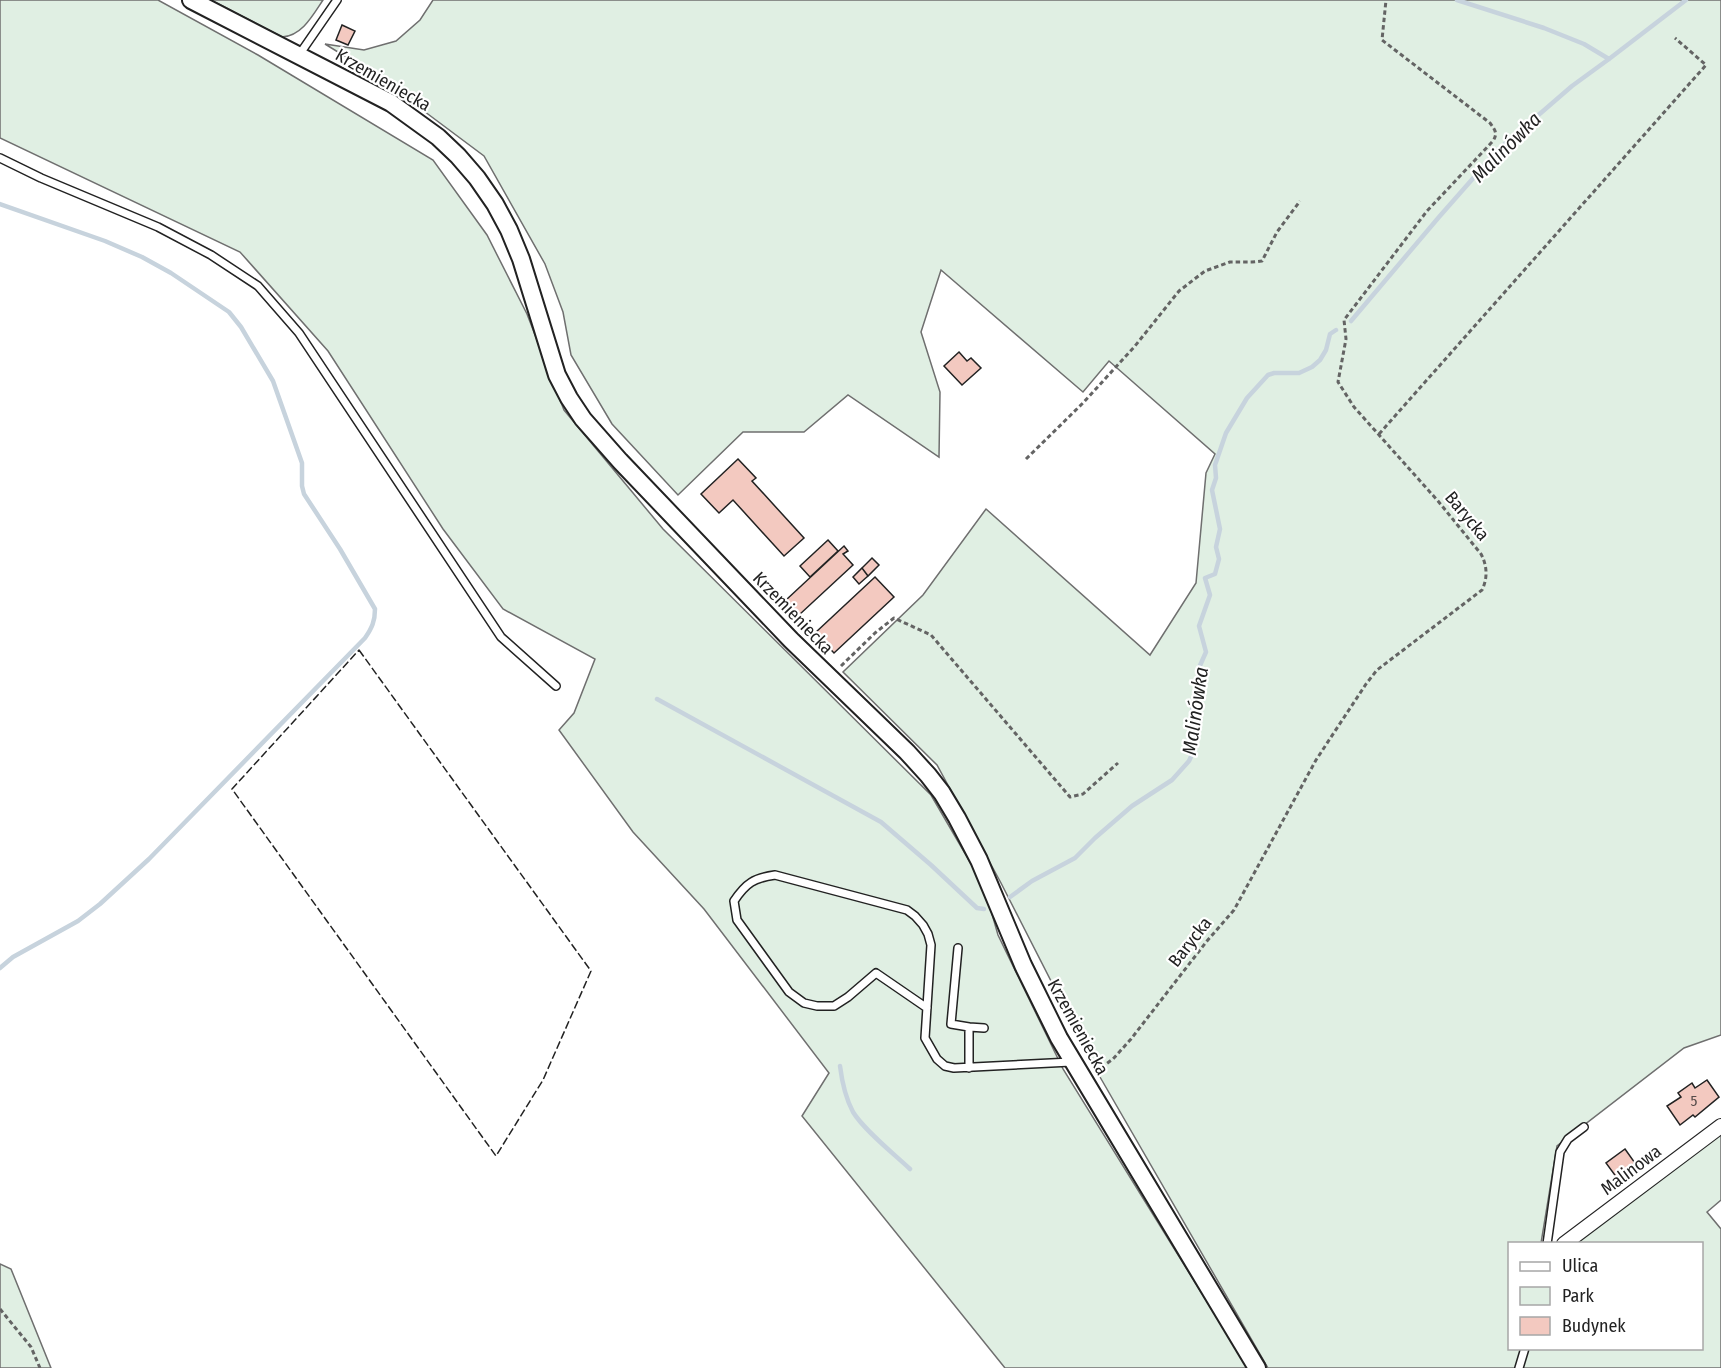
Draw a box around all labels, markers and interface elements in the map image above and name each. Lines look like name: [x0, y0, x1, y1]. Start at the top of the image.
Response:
street label: Krzemieniecka: [331, 44, 435, 116]
water label: Malinówka: [1466, 107, 1546, 187]
street label: Barycka: [1440, 487, 1494, 545]
street label: Krzemieniecka: [748, 567, 838, 659]
water label: Malinówka: [1177, 665, 1213, 757]
street label: Barycka: [1164, 912, 1216, 971]
street label: Krzemieniecka: [1043, 975, 1113, 1079]
house number: 5: [1691, 1092, 1698, 1110]
street label: Malinowa: [1596, 1140, 1666, 1200]
legend: [1508, 1242, 1703, 1350]
text: Ulica: [1562, 1255, 1598, 1277]
text: Park: [1562, 1285, 1595, 1307]
text: Budynek: [1562, 1315, 1626, 1337]

